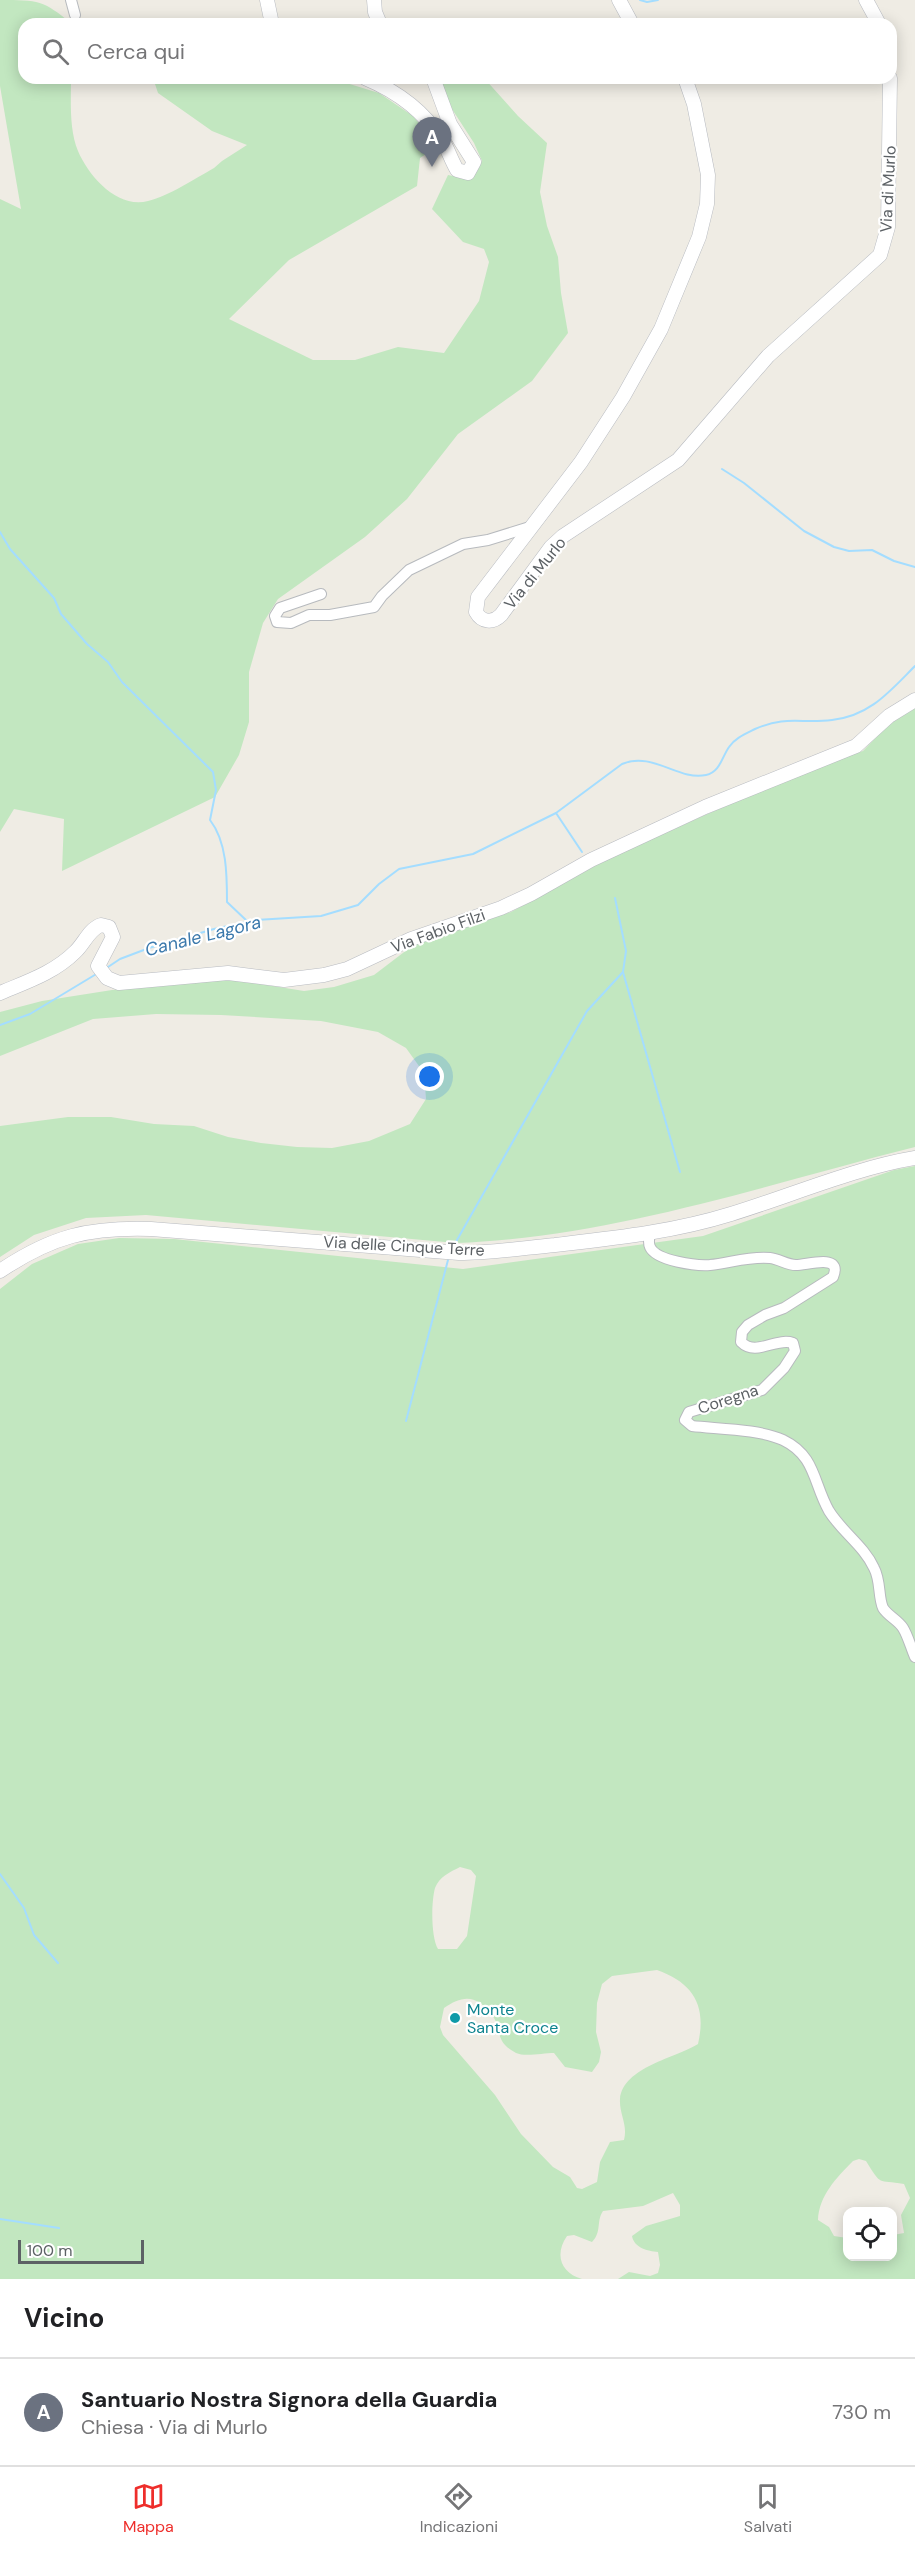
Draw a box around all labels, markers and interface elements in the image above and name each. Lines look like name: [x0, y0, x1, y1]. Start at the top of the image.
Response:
search box: [18, 18, 897, 84]
icon: search: [39, 35, 72, 68]
text: Cerca qui: [87, 37, 185, 66]
pin: A: [412, 118, 452, 167]
street label: Via di Murlo: [875, 145, 901, 233]
street label: Via di Murlo: [499, 532, 571, 614]
street label: Via Fabio Filzi: [388, 904, 488, 958]
water label: Canale Lagora: [142, 910, 264, 962]
your location: [415, 1062, 444, 1091]
street label: Via delle Cinque Terre: [323, 1231, 485, 1261]
street label: Coregna: [695, 1379, 761, 1419]
place label: Monte Santa Croce: [467, 1999, 558, 2038]
marker: Monte Santa Croce: [448, 2011, 462, 2025]
map controls: [843, 2207, 897, 2261]
button: locate: [843, 2207, 897, 2261]
scale bar: [18, 2237, 144, 2264]
text: 100 m: [27, 2240, 72, 2261]
text: Vicino: [24, 2301, 104, 2335]
text: Santuario Nostra Signora della Guardia: [81, 2385, 497, 2414]
text: A: [36, 2399, 51, 2425]
text: 730 m: [832, 2399, 891, 2425]
text: Chiesa · Via di Murlo: [81, 2414, 268, 2440]
tab: Mappa: [123, 2480, 174, 2537]
tab: Indicazioni: [420, 2480, 498, 2537]
tab: Salvati: [744, 2480, 792, 2537]

